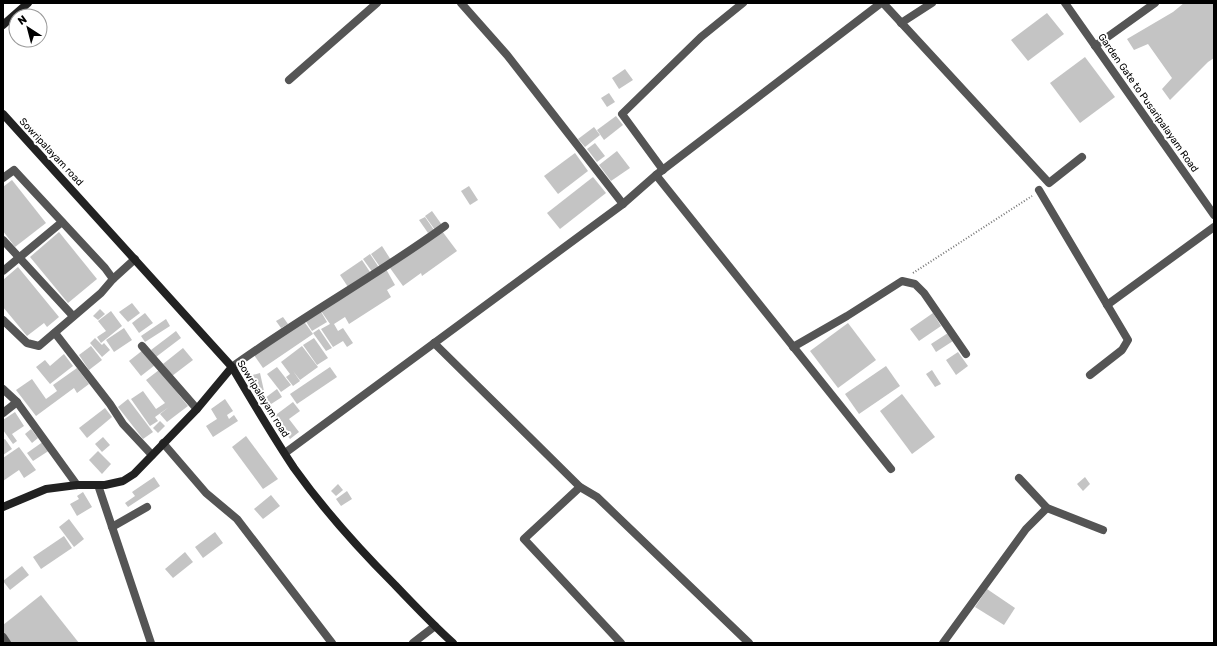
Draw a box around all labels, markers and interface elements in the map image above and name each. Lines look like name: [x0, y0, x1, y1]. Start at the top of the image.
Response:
north arrow: [8, 8, 48, 48]
text: N: [15, 13, 30, 28]
street label: Garden Gate to Pusaripalayam Road: [1095, 31, 1201, 175]
street label: Sowripalayam road: [16, 116, 86, 188]
street label: Sowripalayam road: [234, 358, 292, 440]

